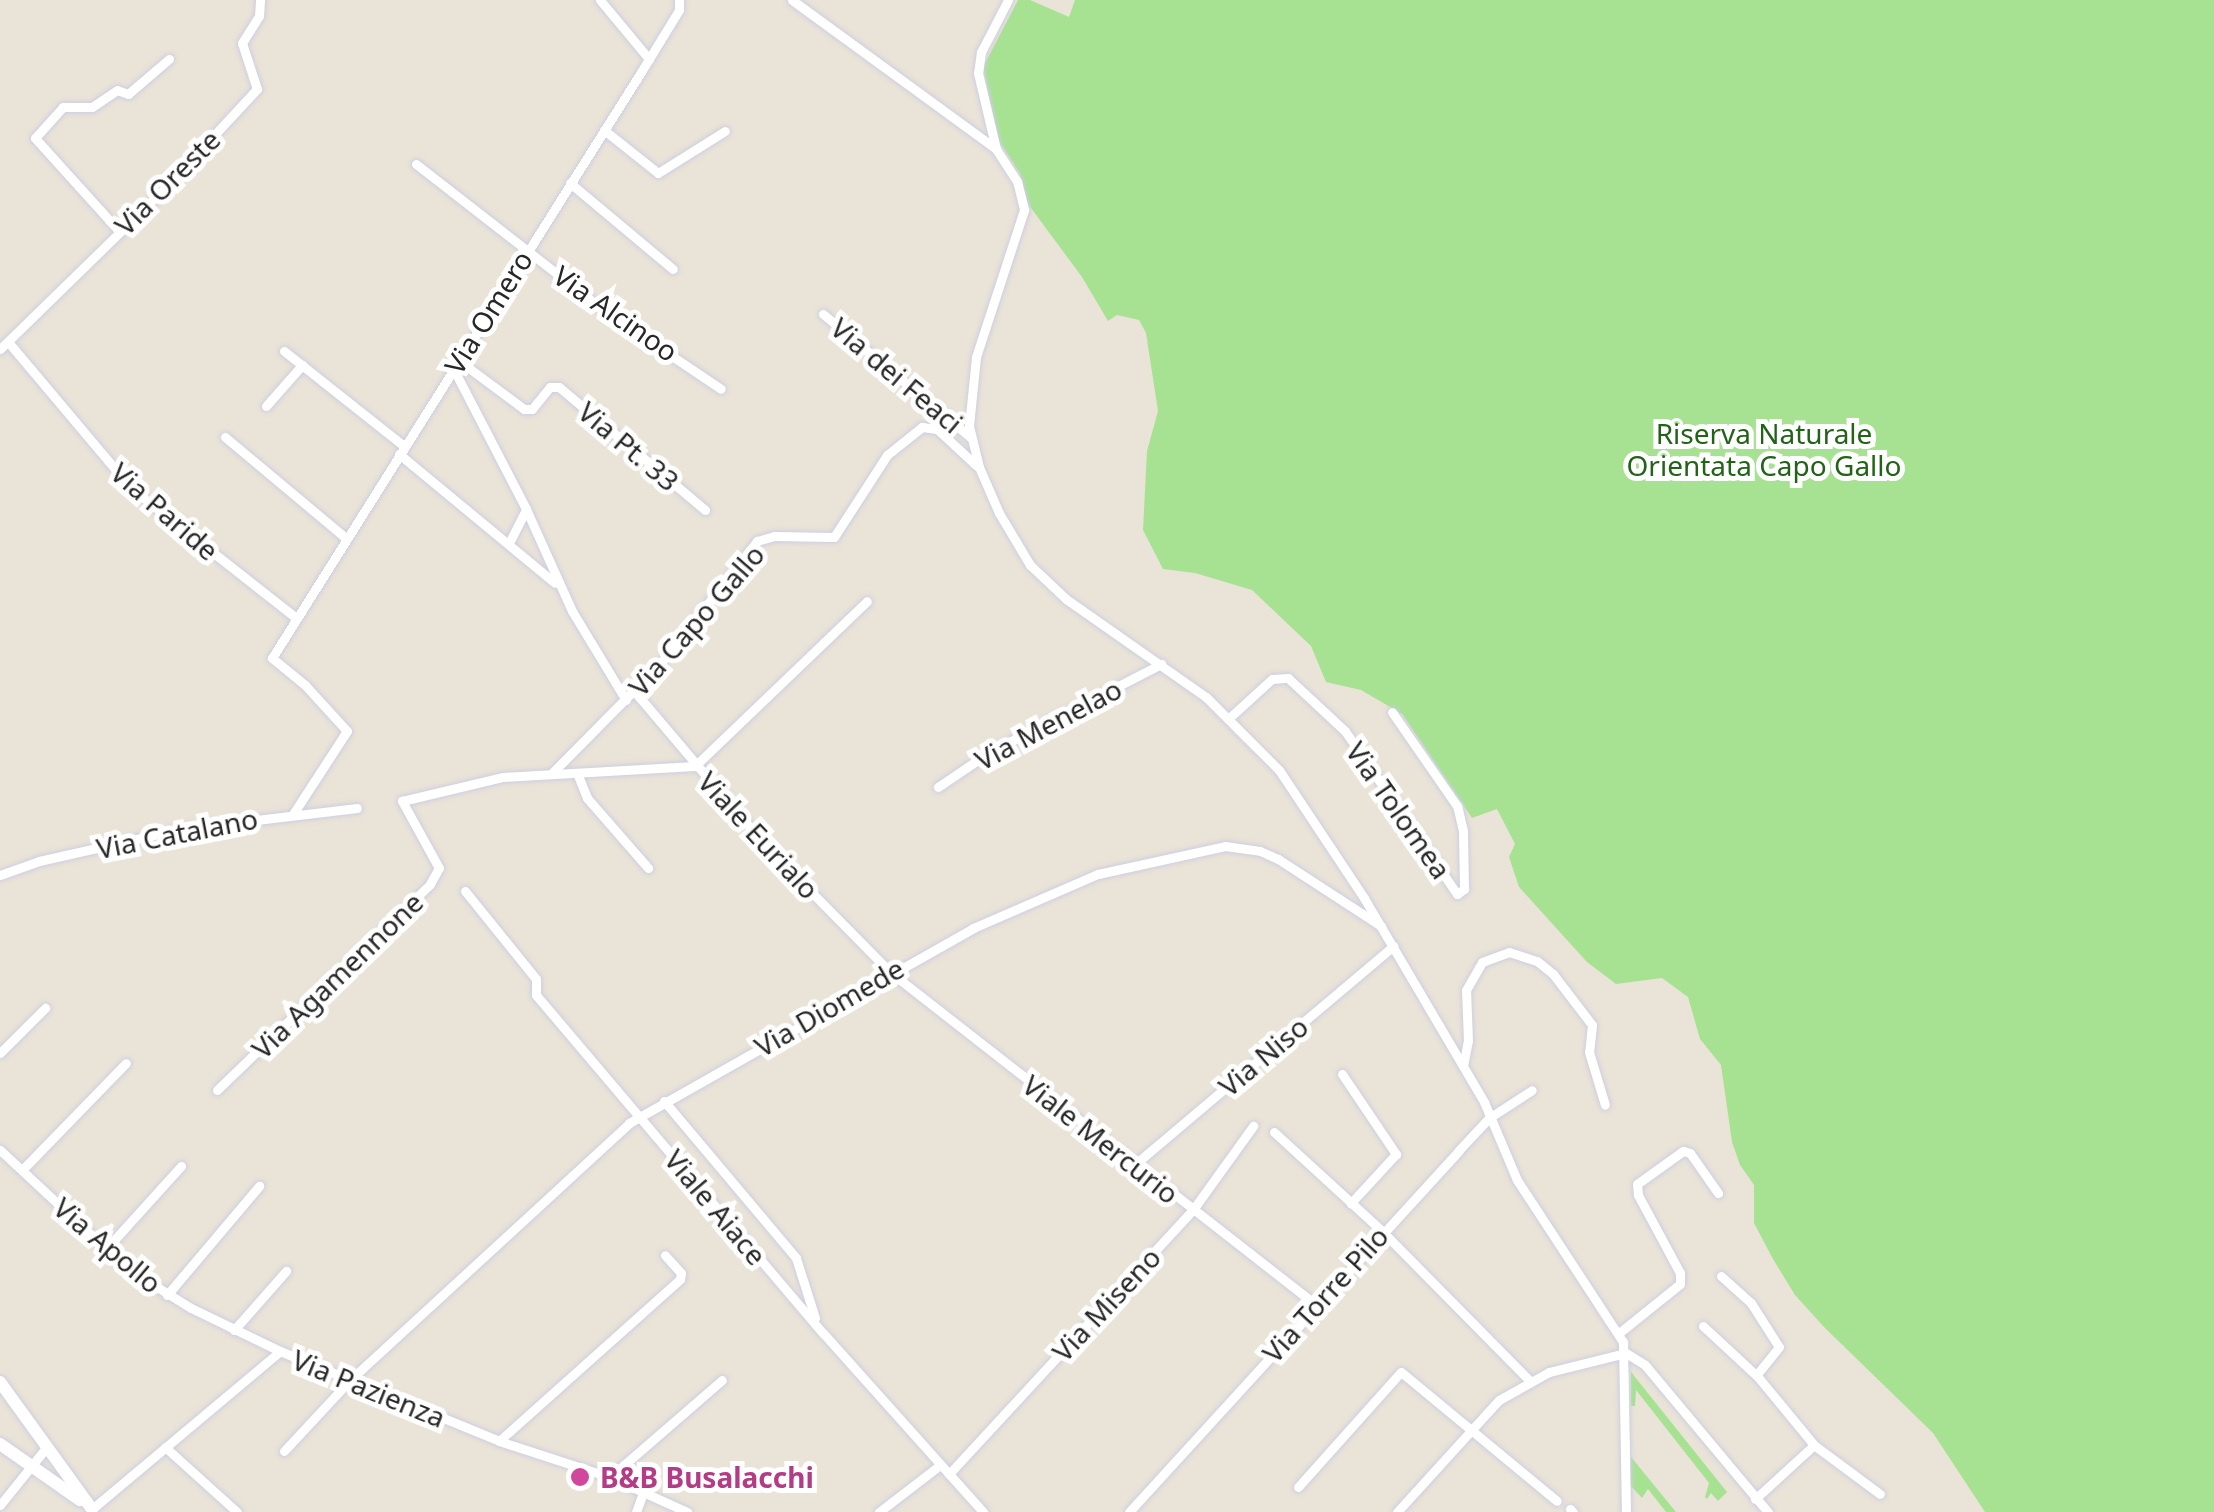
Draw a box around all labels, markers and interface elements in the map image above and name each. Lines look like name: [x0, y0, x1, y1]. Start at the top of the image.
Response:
street label: Via Oreste: [107, 122, 227, 242]
street label: Via Omero: [437, 244, 539, 380]
street label: Via Alcinoo: [547, 258, 685, 368]
street label: Via dei Feaci: [824, 310, 970, 440]
street label: Via Pt. 33: [572, 394, 686, 498]
park label: Riserva Naturale Orientata Capo Gallo: [1627, 416, 1901, 482]
street label: Via Paride: [104, 455, 226, 567]
street label: Via Capo Gallo: [621, 538, 771, 702]
street label: Via Menelao: [969, 671, 1127, 777]
street label: Via Tolomea: [1340, 735, 1458, 885]
street label: Viale Eurialo: [692, 764, 826, 906]
street label: Via Catalano: [94, 801, 260, 865]
street label: Via Agamennone: [245, 885, 429, 1065]
street label: Via Diomede: [748, 951, 910, 1063]
street label: Via Niso: [1212, 1009, 1314, 1103]
street label: Viale Mercurio: [1016, 1068, 1186, 1210]
street label: Viale Aiace: [658, 1143, 774, 1271]
street label: Via Apollo: [47, 1190, 169, 1300]
street label: Via Torre Pilo: [1255, 1219, 1395, 1369]
street label: Via Miseno: [1045, 1240, 1167, 1368]
street label: Via Pazienza: [288, 1342, 450, 1434]
place label: B&B Busalacchi: [600, 1460, 814, 1494]
marker: B&B Busalacchi: [569, 1466, 591, 1488]

